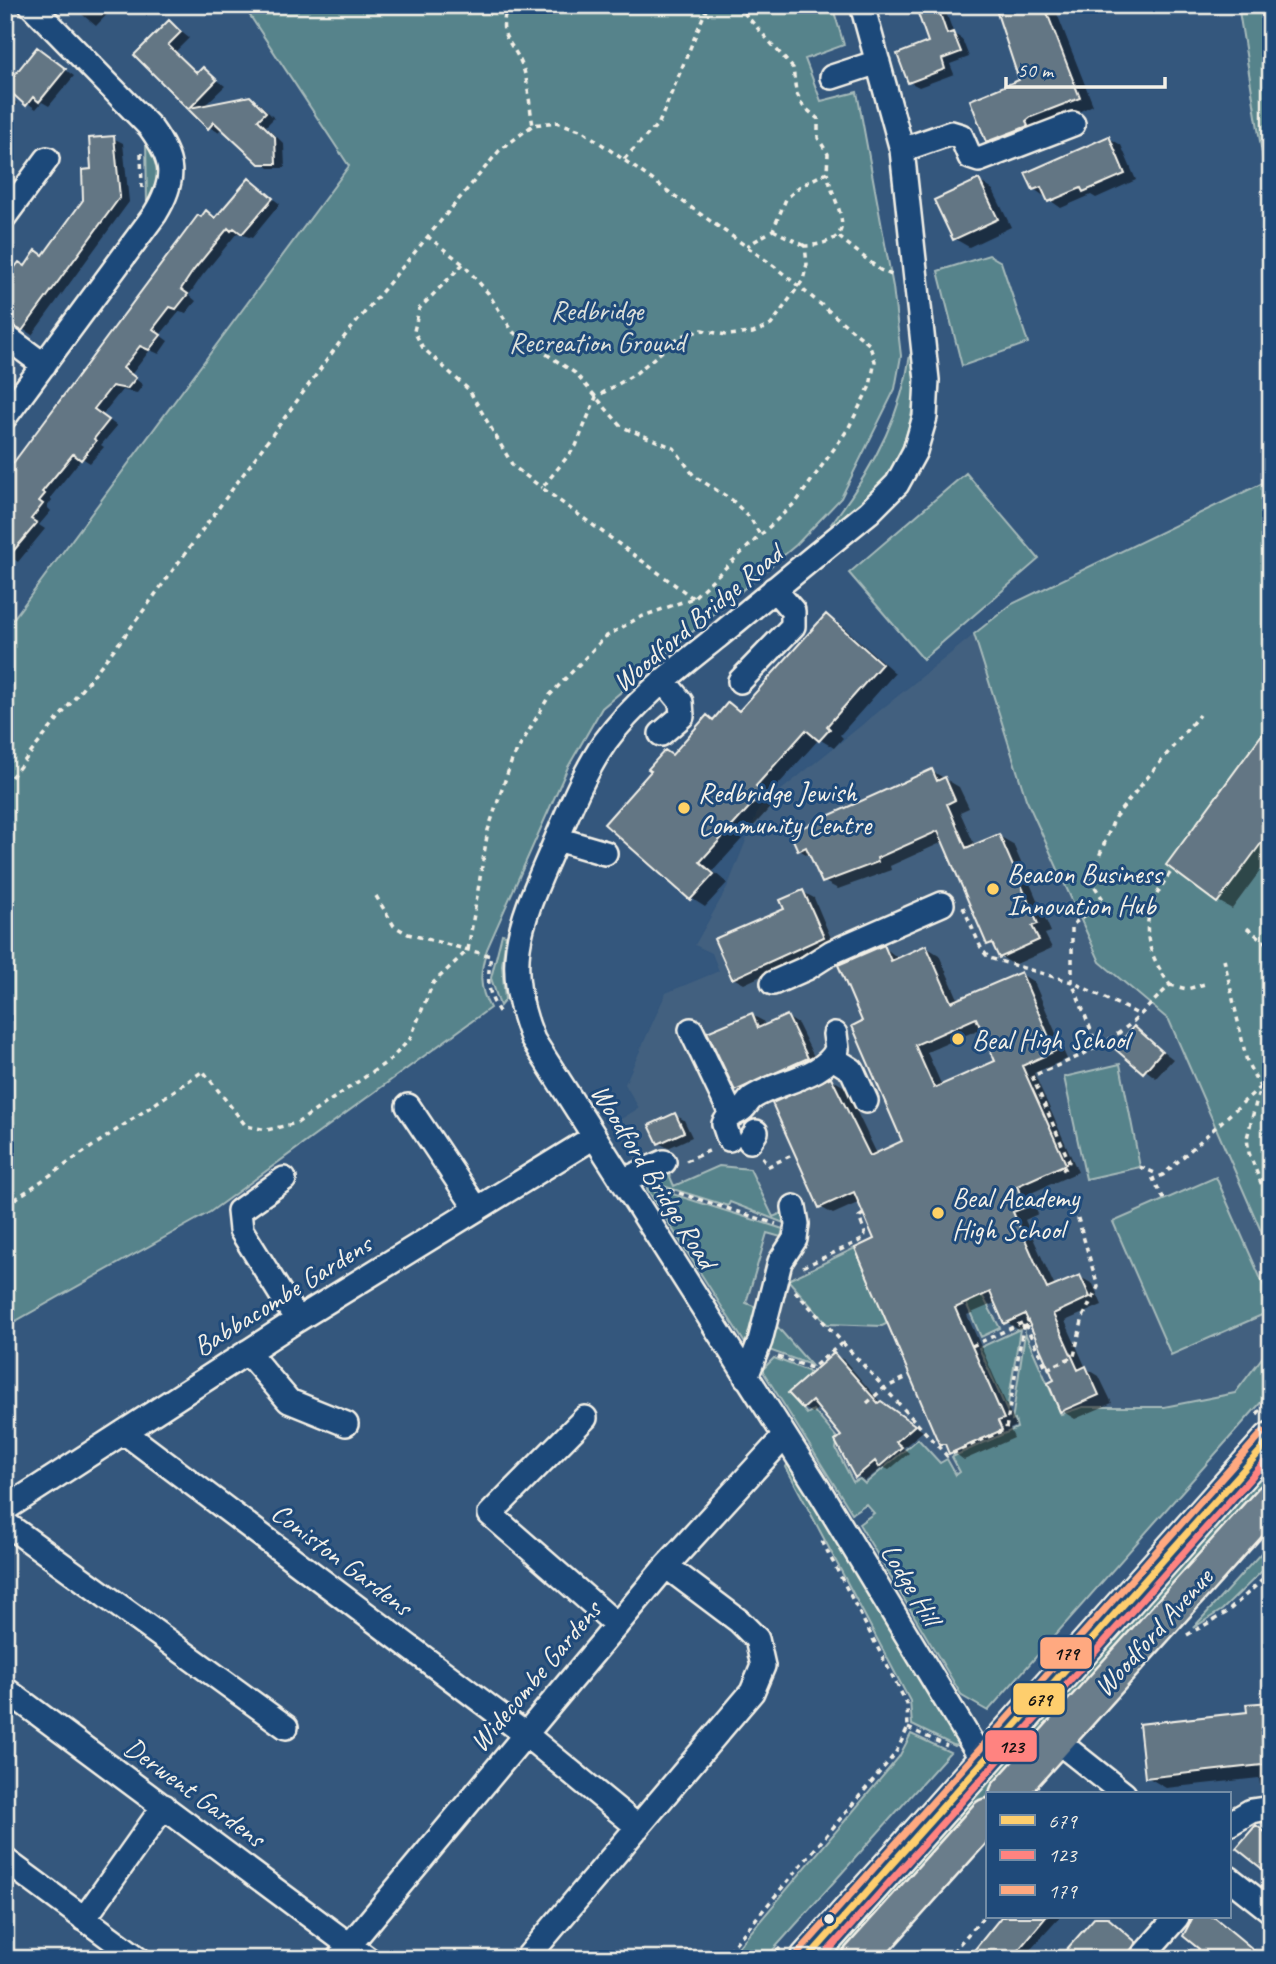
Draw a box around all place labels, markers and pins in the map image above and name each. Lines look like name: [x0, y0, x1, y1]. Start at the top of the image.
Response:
place label: Redbridge Jewish Community Centre: [698, 775, 873, 842]
marker: Redbridge Jewish Community Centre: [676, 800, 692, 816]
place label: Beacon Business Innovation Hub: [1007, 856, 1164, 923]
marker: Beacon Business Innovation Hub: [985, 881, 1001, 897]
place label: Beal High School: [972, 1022, 1134, 1057]
marker: Beal High School: [950, 1031, 966, 1047]
place label: Beal Academy High School: [952, 1180, 1082, 1247]
marker: Beal Academy High School: [930, 1205, 946, 1221]
unlabelled marker: [822, 1912, 836, 1926]

